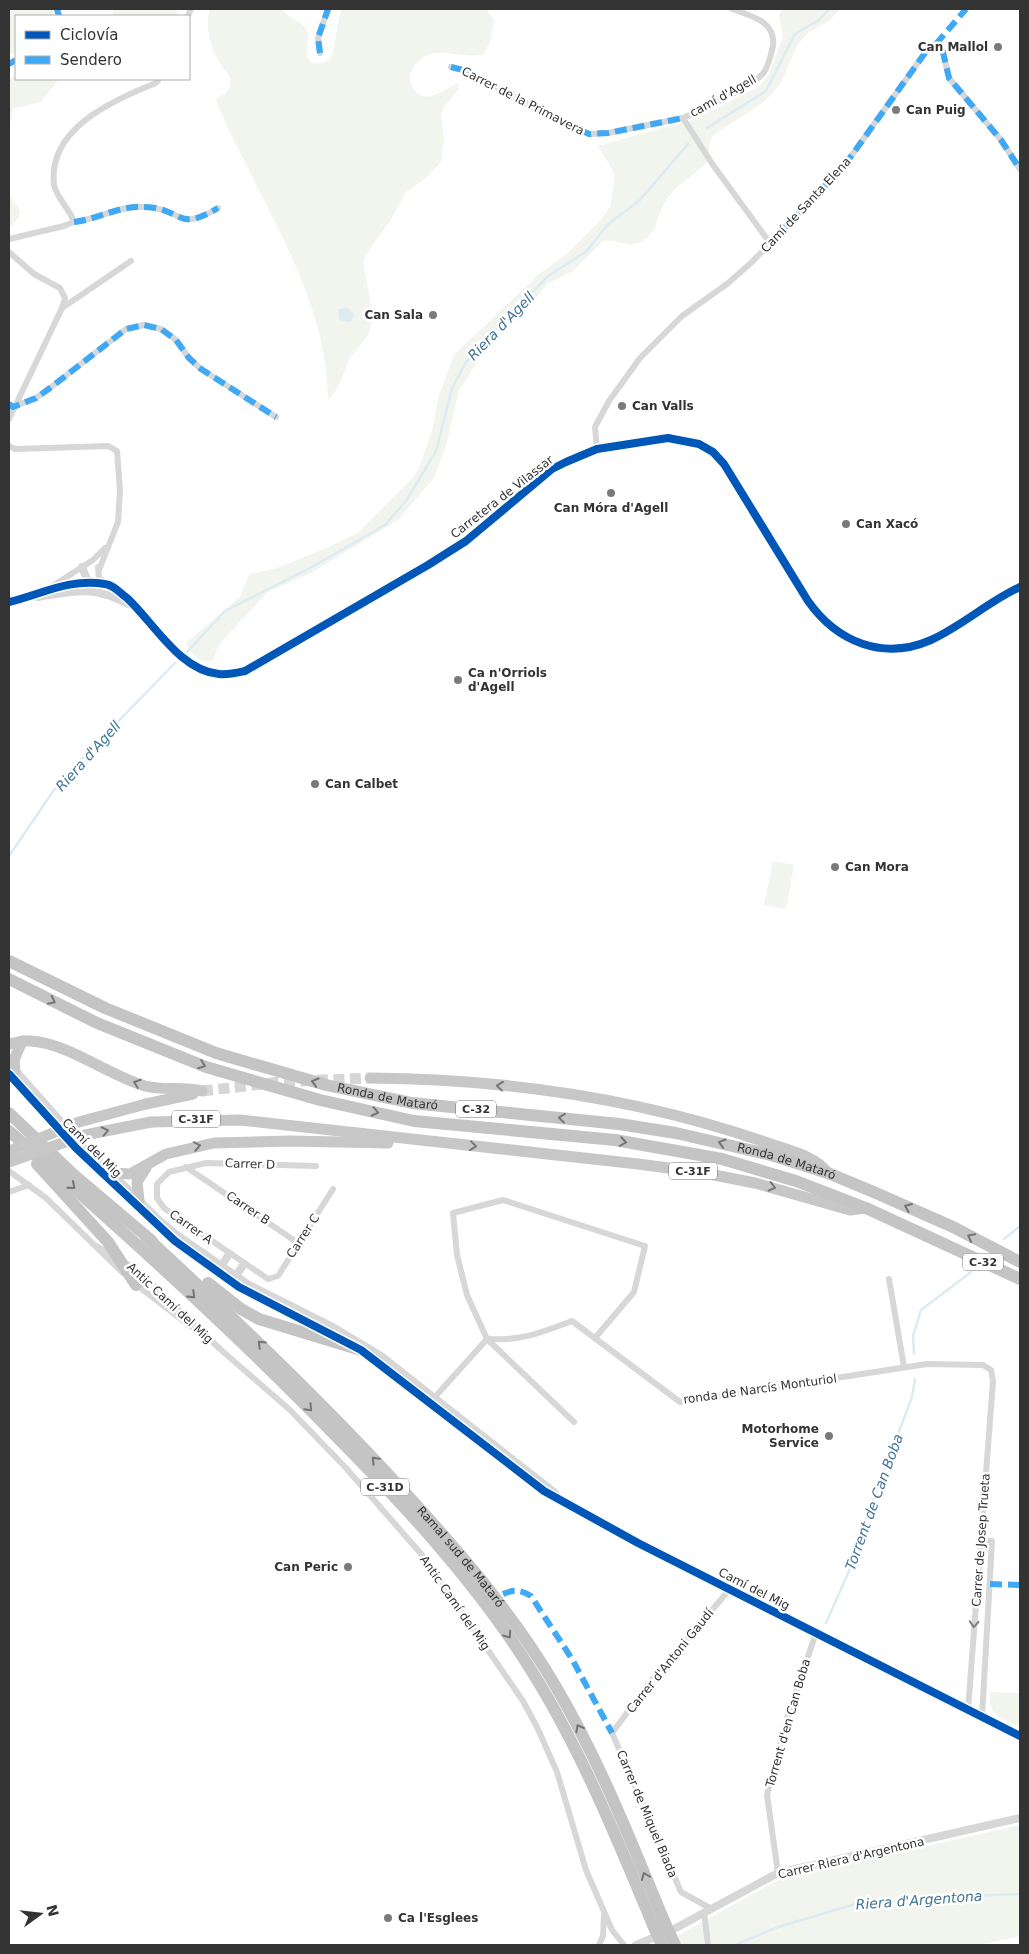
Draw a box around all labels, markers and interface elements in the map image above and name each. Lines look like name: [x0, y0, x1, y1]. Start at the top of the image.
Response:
legend: [15, 15, 190, 80]
text: Ciclovía: [60, 26, 118, 44]
place label: Can Mallol: [918, 40, 988, 54]
marker: Can Mallol: [992, 41, 1004, 53]
text: Sendero: [60, 51, 122, 69]
street label: Carrer de la Primavera: [459, 64, 587, 138]
street label: camí d'Agell: [687, 72, 759, 120]
place label: Can Puig: [906, 103, 966, 117]
marker: Can Puig: [890, 104, 902, 116]
street label: Camí de Santa Elena: [758, 154, 854, 256]
water label: Riera d'Agell: [464, 288, 538, 363]
place label: Can Sala: [364, 308, 423, 322]
marker: Can Sala: [427, 309, 439, 321]
place label: Can Valls: [632, 399, 694, 413]
marker: Can Valls: [616, 400, 628, 412]
street label: Carretera de Vilassar: [448, 453, 556, 541]
marker: Can Móra d'Agell: [605, 487, 617, 499]
place label: Can Móra d'Agell: [554, 501, 668, 515]
place label: Can Xacó: [856, 517, 918, 531]
marker: Can Xacó: [840, 518, 852, 530]
place label: Ca n'Orriols d'Agell: [468, 666, 547, 694]
marker: Ca n'Orriols d'Agell: [452, 674, 464, 686]
water label: Riera d'Agell: [52, 718, 124, 794]
place label: Can Calbet: [325, 777, 398, 791]
marker: Can Calbet: [309, 778, 321, 790]
place label: Can Mora: [845, 860, 909, 874]
marker: Can Mora: [829, 861, 841, 873]
one-way arrow: [47, 994, 56, 1004]
one-way arrow: [197, 1059, 205, 1069]
one-way arrow: [310, 1077, 319, 1088]
one-way arrow: [133, 1079, 142, 1089]
street label: Ronda de Mataró: [336, 1081, 439, 1113]
one-way arrow: [495, 1081, 503, 1092]
road number: C-32: [456, 1100, 496, 1118]
one-way arrow: [371, 1106, 380, 1117]
road number: C-31F: [172, 1110, 220, 1128]
one-way arrow: [557, 1113, 565, 1124]
street label: Camí del Mig: [59, 1115, 125, 1181]
one-way arrow: [100, 1126, 109, 1137]
one-way arrow: [619, 1136, 628, 1146]
one-way arrow: [719, 1138, 727, 1148]
one-way arrow: [469, 1140, 477, 1151]
street label: Ronda de Mataró: [736, 1140, 838, 1183]
one-way arrow: [193, 1141, 202, 1151]
street label: Carrer D: [225, 1156, 275, 1172]
road number: C-31F: [669, 1162, 717, 1180]
one-way arrow: [66, 1180, 75, 1189]
one-way arrow: [768, 1181, 776, 1192]
street label: Carrer B: [224, 1188, 272, 1228]
one-way arrow: [904, 1203, 913, 1214]
street label: Carrer A: [167, 1207, 216, 1247]
street label: Carrer C: [284, 1211, 322, 1261]
one-way arrow: [967, 1233, 976, 1243]
road number: C-32: [963, 1254, 1003, 1270]
street label: Antic Camí del Mig: [124, 1260, 216, 1346]
one-way arrow: [186, 1289, 195, 1298]
one-way arrow: [258, 1341, 267, 1350]
street label: ronda de Narcís Monturiol: [682, 1371, 838, 1407]
one-way arrow: [303, 1402, 312, 1411]
place label: Motorhome Service: [741, 1422, 819, 1450]
marker: Motorhome Service: [823, 1430, 835, 1442]
water label: Torrent de Can Boba: [842, 1432, 906, 1572]
one-way arrow: [372, 1456, 381, 1465]
street label: Carrer de Josep Trueta: [969, 1473, 993, 1607]
road number: C-31D: [361, 1478, 409, 1495]
street label: Ramal sud de Mataró: [414, 1504, 507, 1610]
street label: Antic Camí del Mig: [417, 1553, 493, 1653]
place label: Can Peric: [274, 1560, 338, 1574]
marker: Can Peric: [342, 1561, 354, 1573]
street label: Camí del Mig: [716, 1565, 792, 1613]
street label: Carrer d'Antoni Gaudí: [624, 1606, 717, 1716]
one-way arrow: [969, 1620, 980, 1628]
one-way arrow: [502, 1630, 511, 1639]
street label: Torrent d'en Can Boba: [763, 1657, 813, 1790]
one-way arrow: [575, 1724, 585, 1733]
street label: Carrer de Miquel Biada: [614, 1748, 680, 1880]
street label: Carrer Riera d'Argentona: [776, 1834, 926, 1882]
one-way arrow: [641, 1872, 652, 1881]
water label: Riera d'Argentona: [855, 1888, 983, 1912]
north arrow: [15, 1889, 65, 1939]
text: N: [43, 1903, 62, 1918]
place label: Ca l'Esglees: [398, 1911, 478, 1925]
marker: Ca l'Esglees: [382, 1912, 394, 1924]

